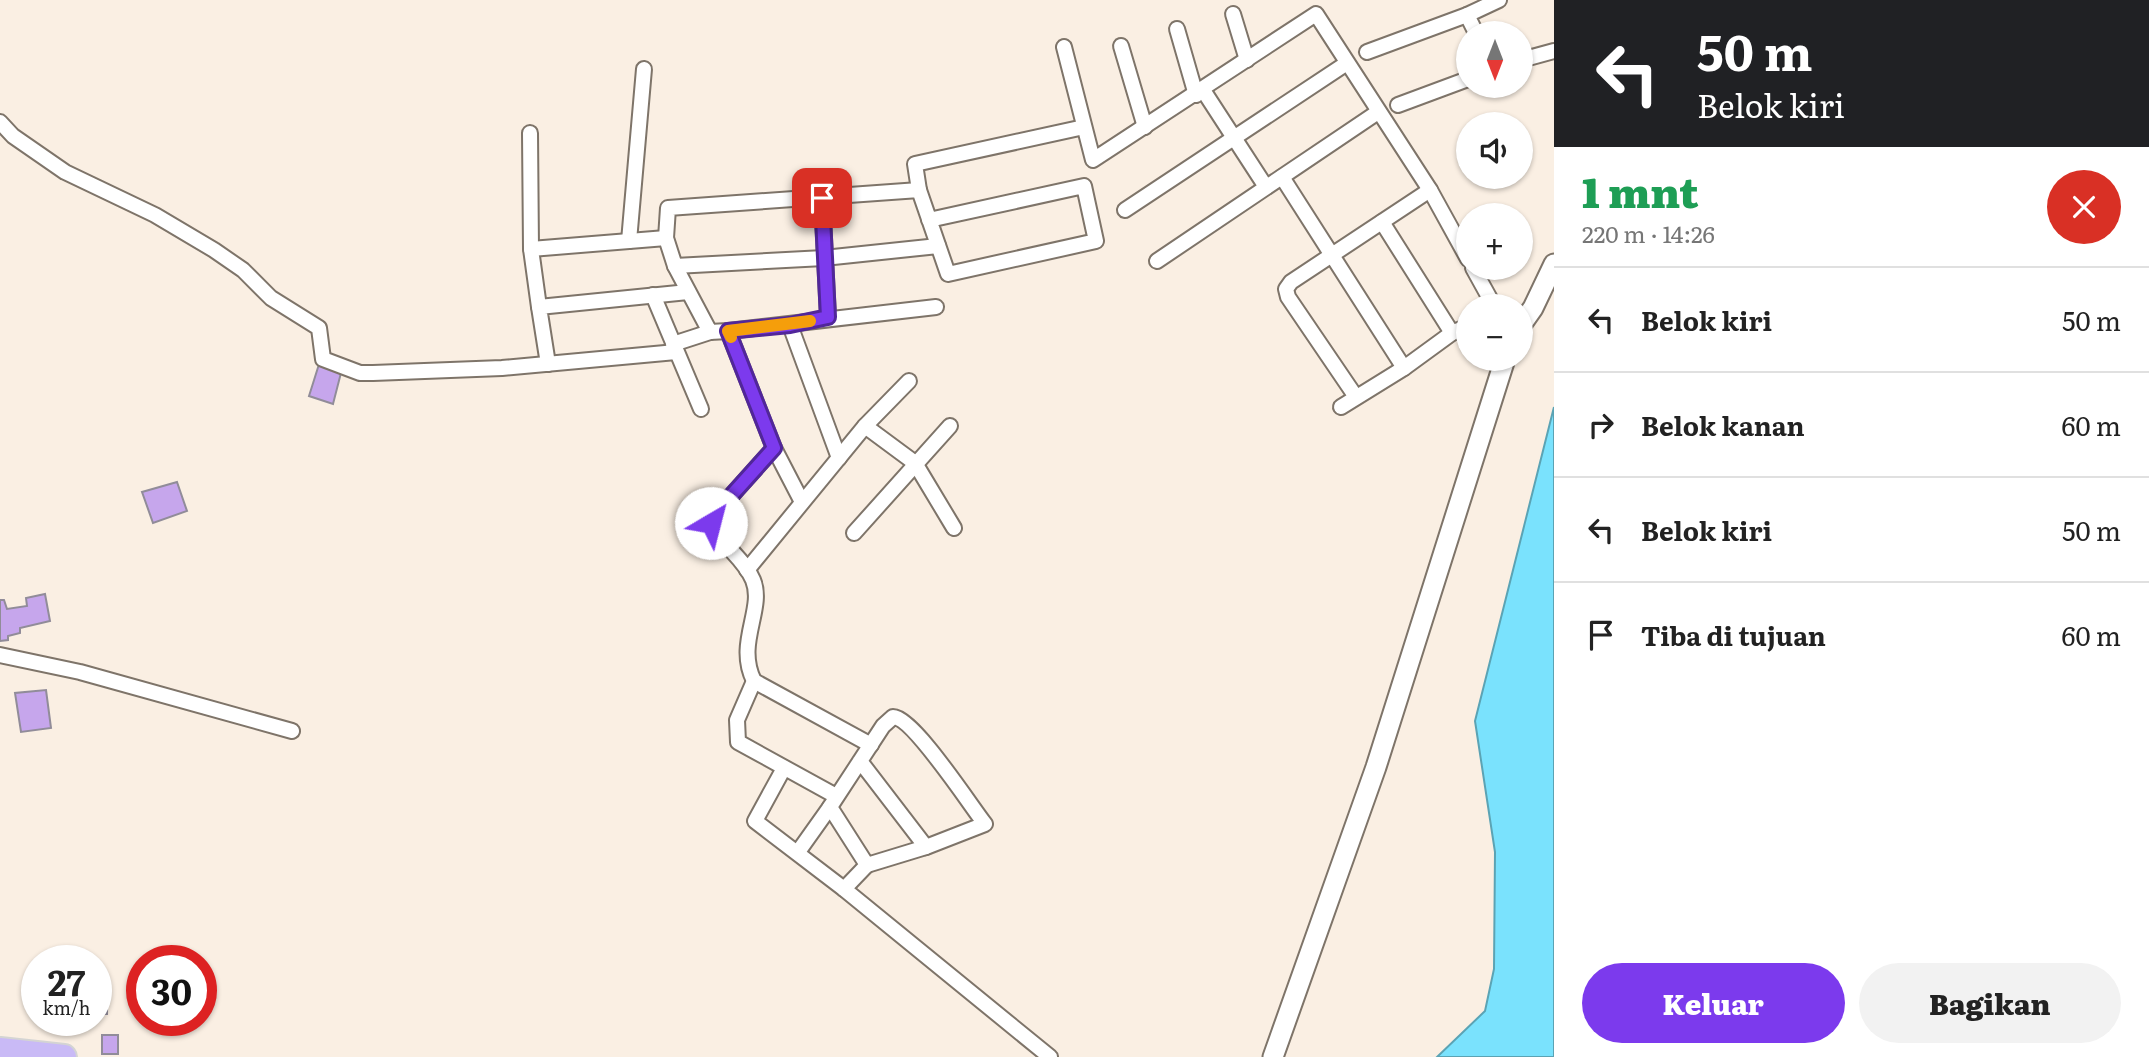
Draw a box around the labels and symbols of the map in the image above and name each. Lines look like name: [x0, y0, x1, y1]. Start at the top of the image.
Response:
north arrow: [1456, 21, 1533, 98]
pin: [792, 168, 852, 228]
position arrow: [674, 486, 748, 560]
speed limit sign: 30: [126, 945, 217, 1036]

